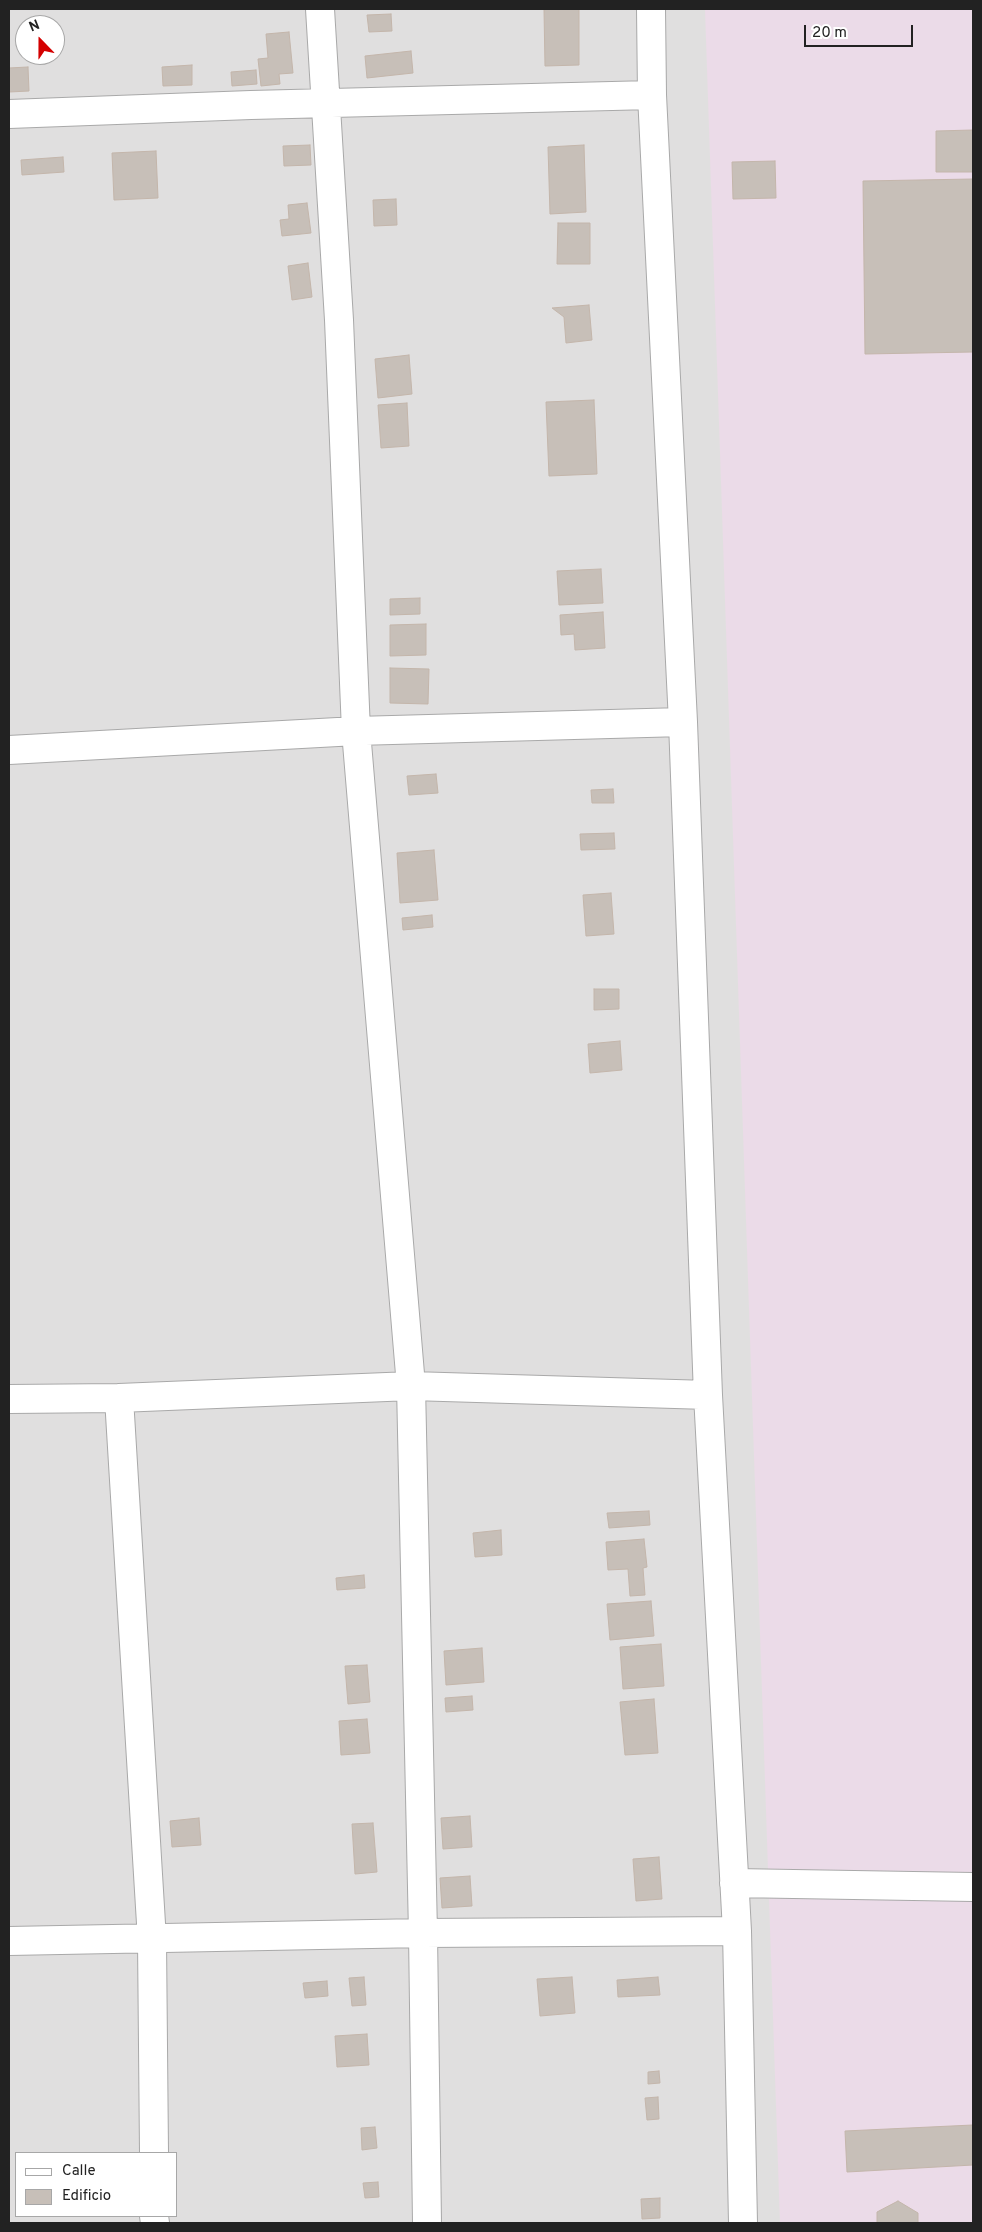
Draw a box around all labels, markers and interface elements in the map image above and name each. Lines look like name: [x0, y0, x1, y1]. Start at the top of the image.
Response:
north arrow: [15, 15, 65, 65]
scale bar: [807, 15, 916, 47]
text: N: [27, 17, 42, 36]
text: 20 m: [812, 24, 847, 43]
legend: [15, 2152, 178, 2217]
text: Calle: [62, 2162, 96, 2181]
text: Edificio: [62, 2187, 111, 2206]

